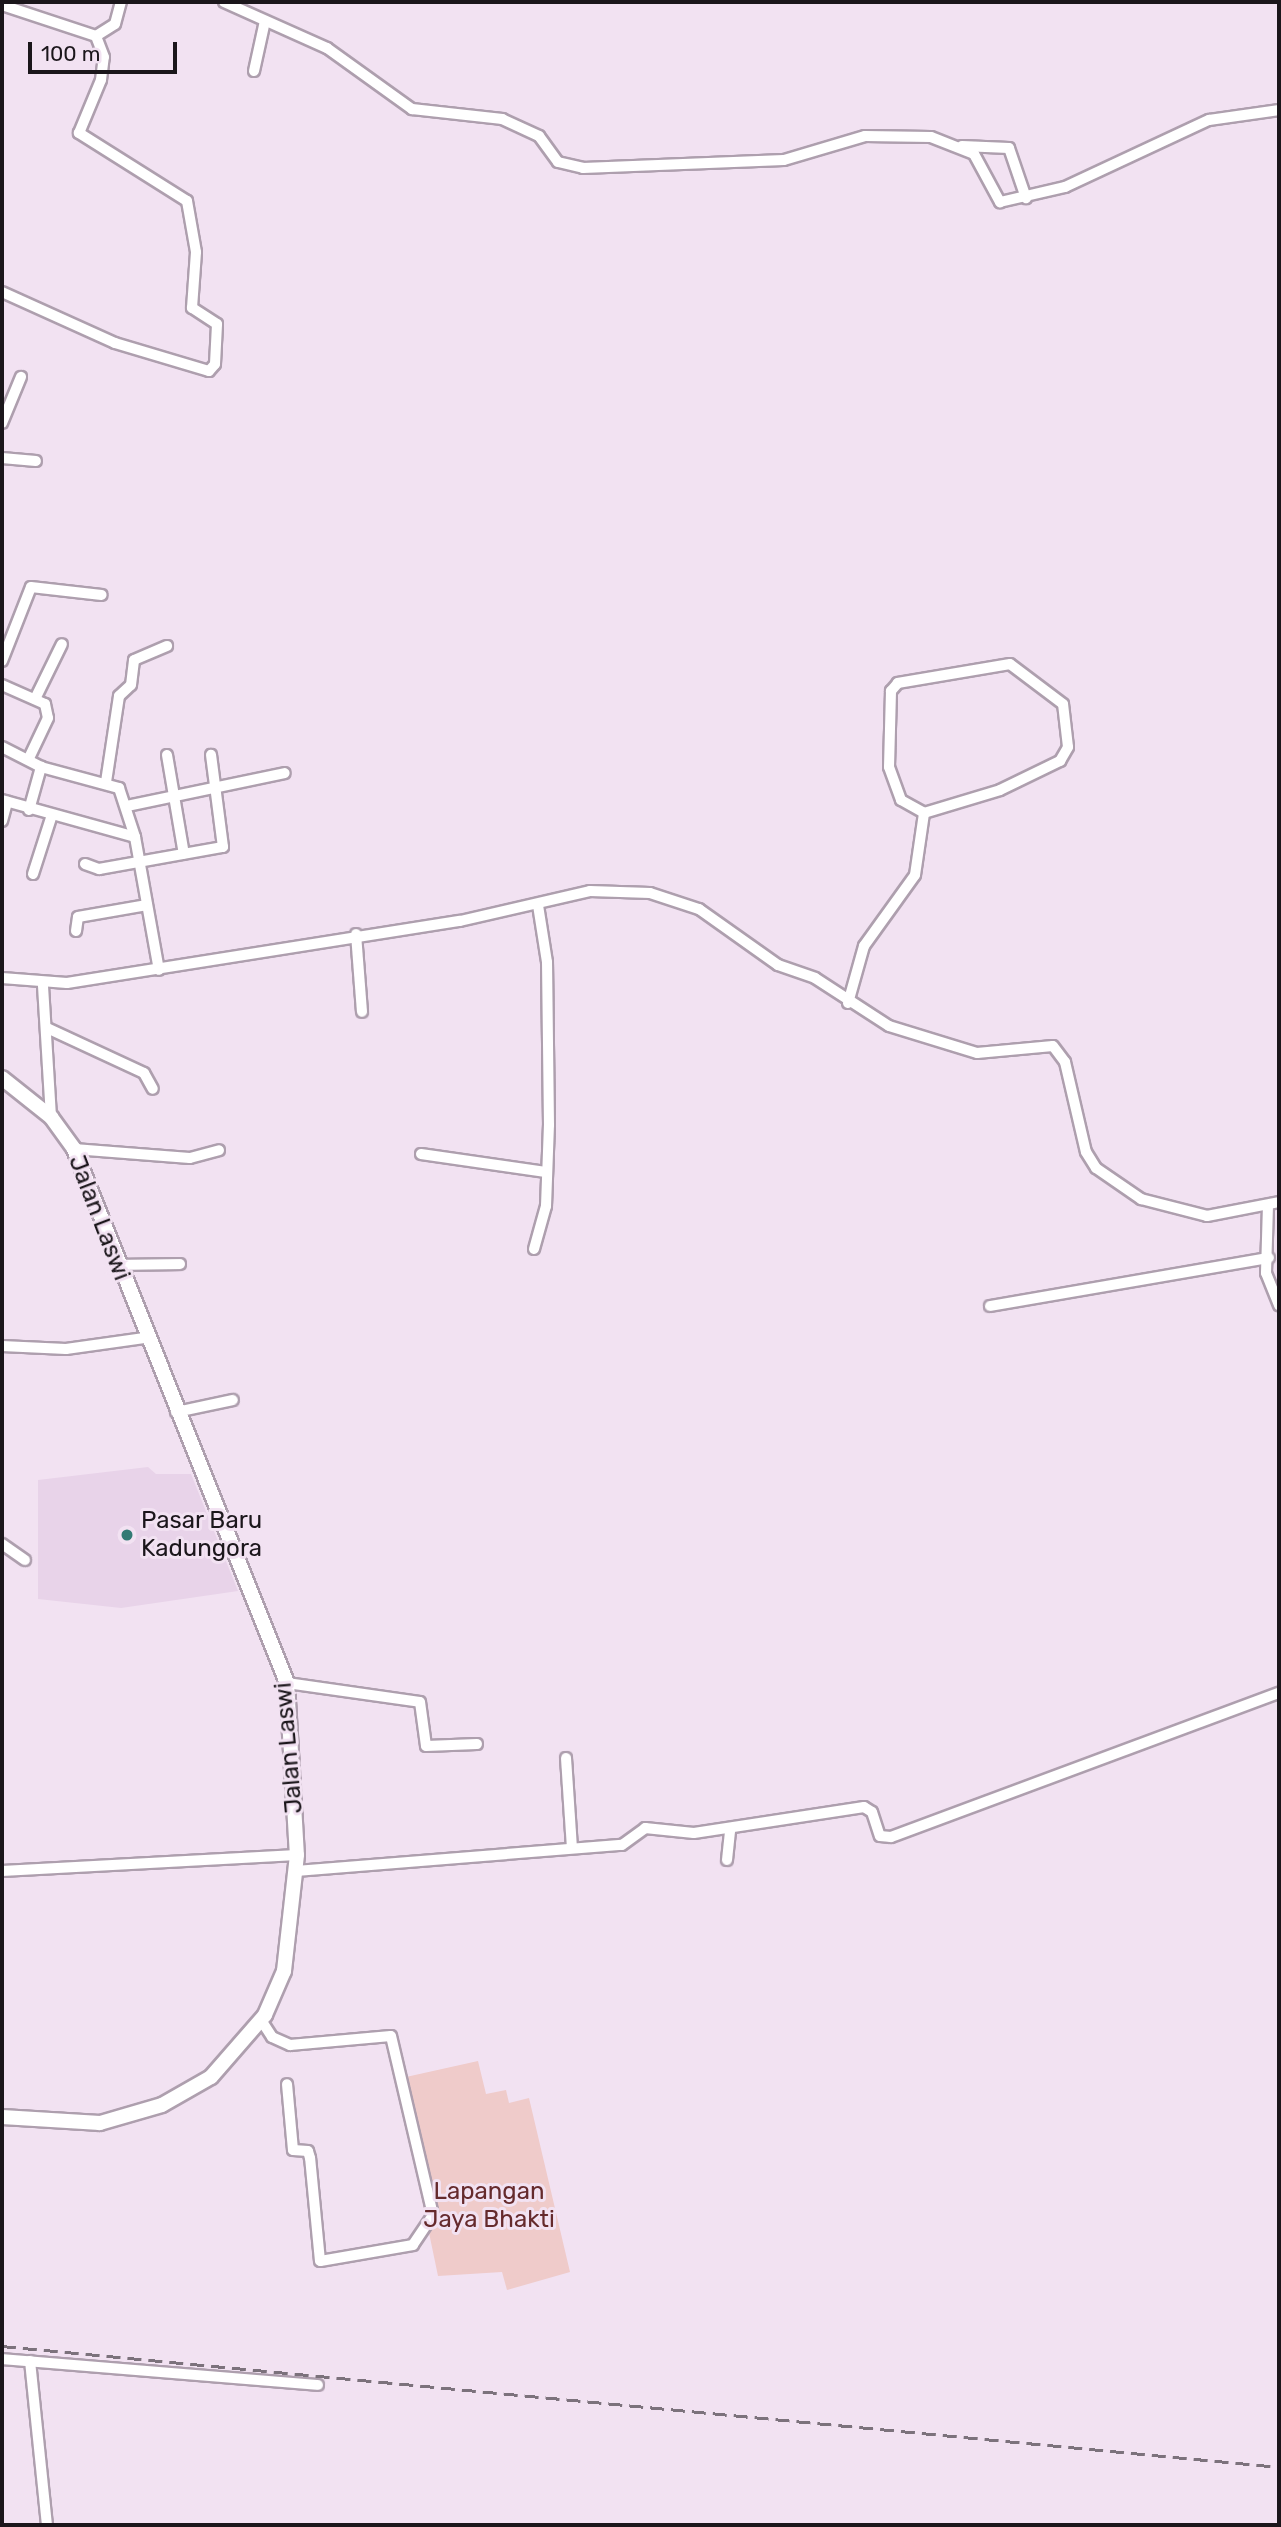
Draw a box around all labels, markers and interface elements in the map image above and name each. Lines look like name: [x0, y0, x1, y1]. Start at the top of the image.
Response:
scale bar: [32, 28, 180, 72]
text: 100 m: [41, 41, 100, 66]
street label: Jalan Laswi: [62, 1151, 136, 1285]
place label: Pasar Baru Kadungora: [141, 1507, 263, 1563]
marker: Pasar Baru Kadungora: [119, 1527, 135, 1543]
street label: Jalan Laswi: [269, 1681, 309, 1815]
park label: Lapangan Jaya Bhakti: [423, 2178, 555, 2234]

